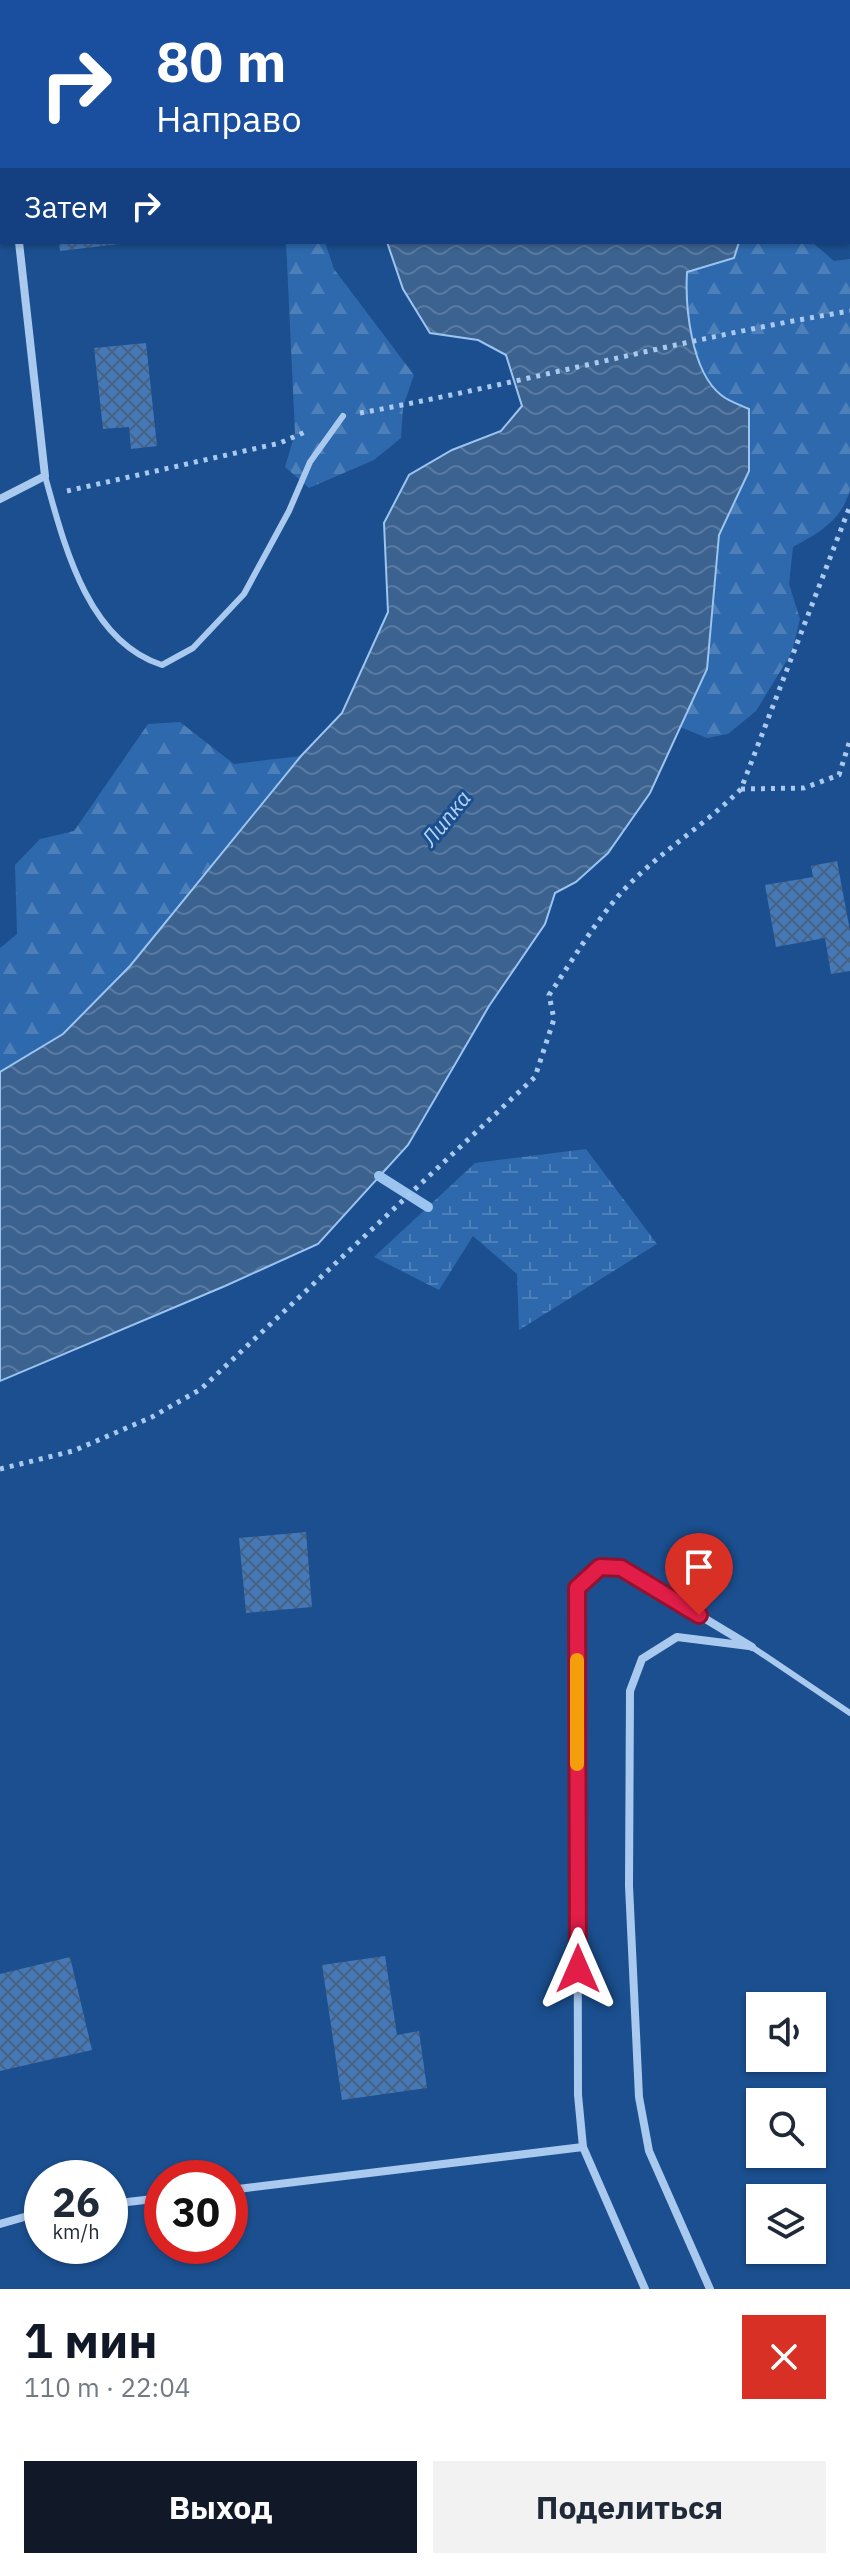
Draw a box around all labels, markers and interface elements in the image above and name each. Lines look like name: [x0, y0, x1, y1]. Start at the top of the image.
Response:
text: 80 m: [156, 25, 286, 97]
icon: right: [24, 32, 128, 136]
text: Направо: [156, 95, 302, 142]
icon: right: [124, 184, 168, 228]
text: Затем: [24, 187, 108, 226]
water label: Липка: [414, 784, 477, 852]
pin: [665, 1533, 733, 1615]
icon: arrive: [677, 1545, 721, 1589]
position arrow: [536, 1927, 620, 2011]
map controls: [746, 1992, 826, 2264]
button: sound: [746, 1992, 826, 2072]
button: search: [746, 2088, 826, 2168]
speed limit sign: 30: [144, 2160, 248, 2264]
text: 26: [52, 2176, 100, 2228]
button: layers: [746, 2184, 826, 2264]
text: km/h: [52, 2218, 100, 2245]
text: 1 мин: [24, 2309, 158, 2371]
button: close: [742, 2315, 826, 2399]
text: 110 m · 22:04: [24, 2370, 190, 2404]
button: Выход: [24, 2461, 417, 2553]
button: Поделиться: [433, 2461, 826, 2553]

